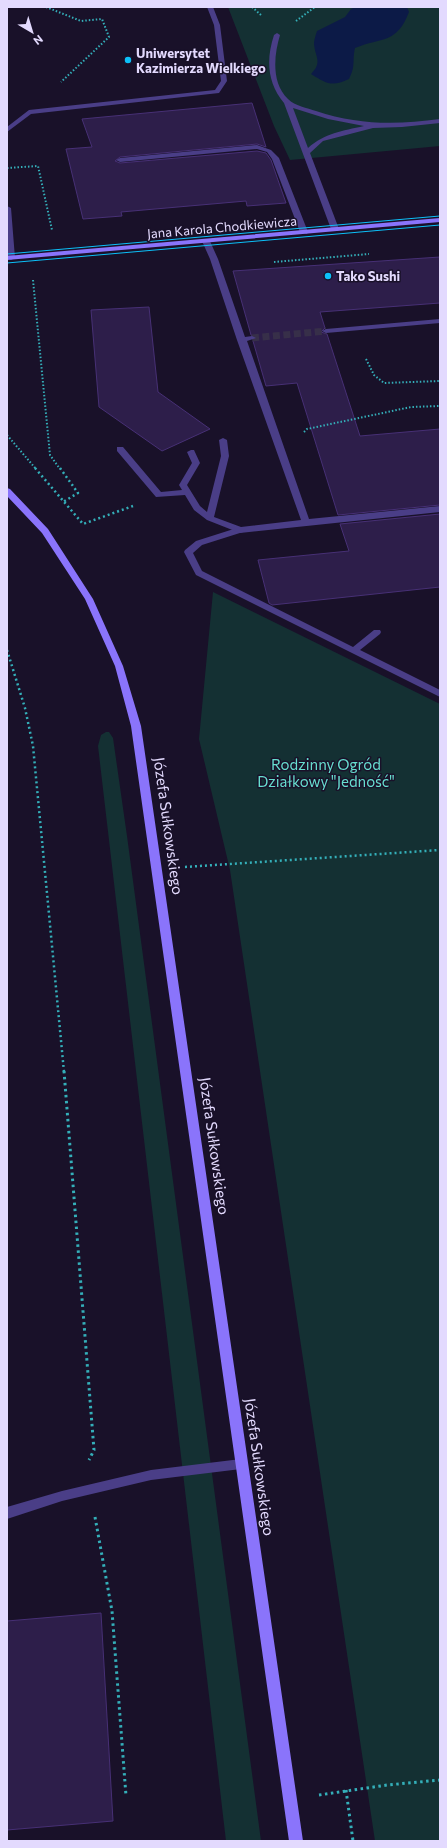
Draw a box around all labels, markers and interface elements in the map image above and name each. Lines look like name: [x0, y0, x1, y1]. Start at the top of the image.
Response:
north arrow: [12, 12, 52, 52]
text: N: [31, 33, 46, 48]
place label: Uniwersytet Kazimierza Wielkiego: [136, 45, 266, 76]
marker: Uniwersytet Kazimierza Wielkiego: [123, 55, 133, 65]
street label: Jana Karola Chodkiewicza: [146, 212, 298, 242]
place label: Tako Sushi: [336, 268, 400, 284]
marker: Tako Sushi: [323, 271, 333, 281]
park label: Rodzinny Ogród Działkowy "Jedność": [257, 755, 395, 790]
street label: Józefa Sułkowskiego: [150, 756, 188, 896]
street label: Józefa Sułkowskiego: [196, 1076, 234, 1216]
street label: Józefa Sułkowskiego: [241, 1397, 279, 1537]

